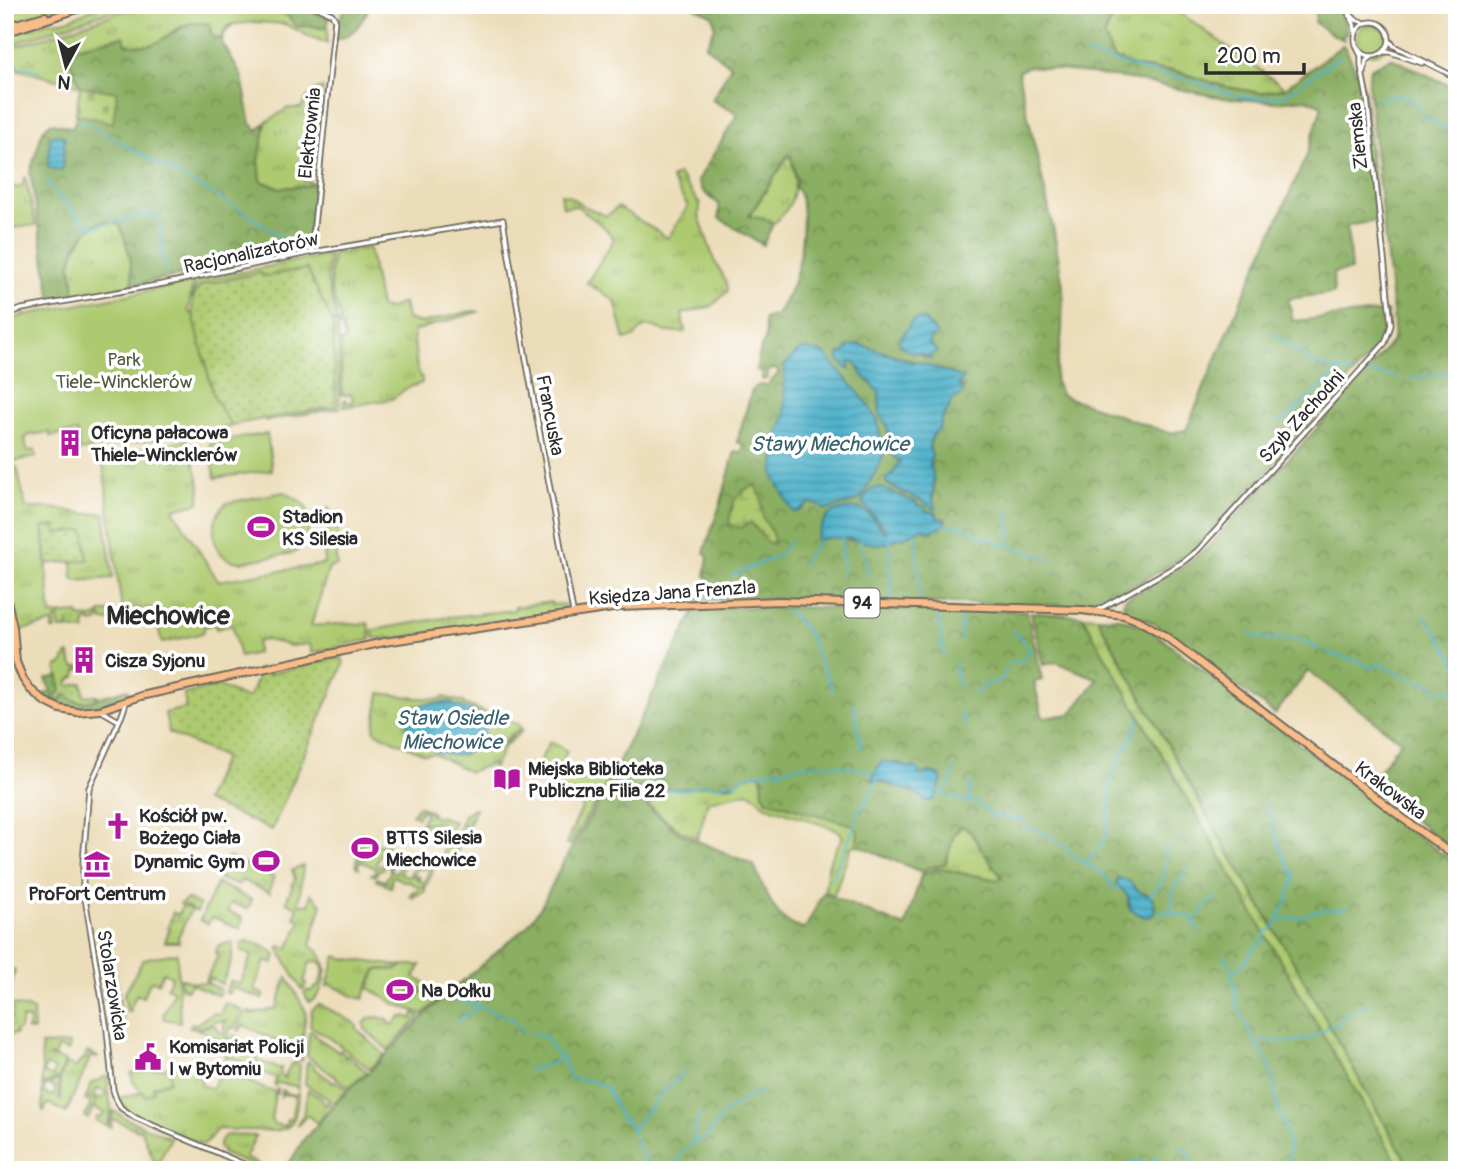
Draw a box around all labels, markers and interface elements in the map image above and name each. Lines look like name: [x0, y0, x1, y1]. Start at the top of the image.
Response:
north arrow: [32, 32, 102, 102]
scale bar: [1206, 32, 1304, 76]
text: 200 m: [1217, 43, 1281, 70]
text: N: [56, 69, 72, 95]
street label: Elektrownia: [293, 86, 327, 180]
street label: Ziemska: [1343, 101, 1373, 171]
street label: Racjonalizatorów: [182, 227, 321, 279]
park label: Park Tiele-Wincklerów: [56, 348, 193, 394]
street label: Szyb Zachodni: [1254, 365, 1350, 468]
street label: Francuska: [530, 373, 570, 458]
place label: Oficyna pałacowa Thiele-Wincklerów: [90, 421, 237, 467]
building icon: Oficyna pałacowa Thiele-Wincklerów: [55, 428, 85, 458]
water label: Stawy Miechowice: [751, 431, 912, 458]
place label: Stadion KS Silesia: [282, 505, 358, 551]
sports icon: Stadion KS Silesia: [246, 512, 276, 542]
street label: Księdza Jana Frenzla: [588, 575, 757, 611]
road number: 94: [844, 588, 880, 618]
district label: Miechowice: [106, 600, 231, 632]
building icon: Cisza Syjonu: [69, 645, 99, 675]
place label: Cisza Syjonu: [105, 649, 205, 673]
water label: Staw Osiedle Miechowice: [396, 705, 510, 756]
street label: Krakowska: [1350, 756, 1431, 825]
place label: Miejska Biblioteka Publiczna Filia 22: [528, 757, 666, 803]
library icon: Miejska Biblioteka Publiczna Filia 22: [492, 764, 522, 794]
place label: Kościół pw. Bożego Ciała: [139, 804, 241, 850]
church icon: Kościół pw. Bożego Ciała: [103, 811, 133, 841]
place label: BTTS Silesia Miechowice: [386, 826, 482, 872]
sports icon: BTTS Silesia Miechowice: [350, 833, 380, 863]
sports icon: Dynamic Gym: [251, 846, 281, 876]
museum icon: ProFort Centrum: [82, 849, 112, 879]
place label: Dynamic Gym: [134, 850, 245, 874]
place label: ProFort Centrum: [28, 882, 166, 906]
street label: Stolarzowicka: [91, 928, 133, 1042]
sports icon: Na Dołku: [385, 975, 415, 1005]
place label: Na Dołku: [421, 979, 491, 1003]
place label: Komisariat Policji I w Bytomiu: [169, 1035, 304, 1081]
public building icon: Komisariat Policji I w Bytomiu: [133, 1042, 163, 1072]

